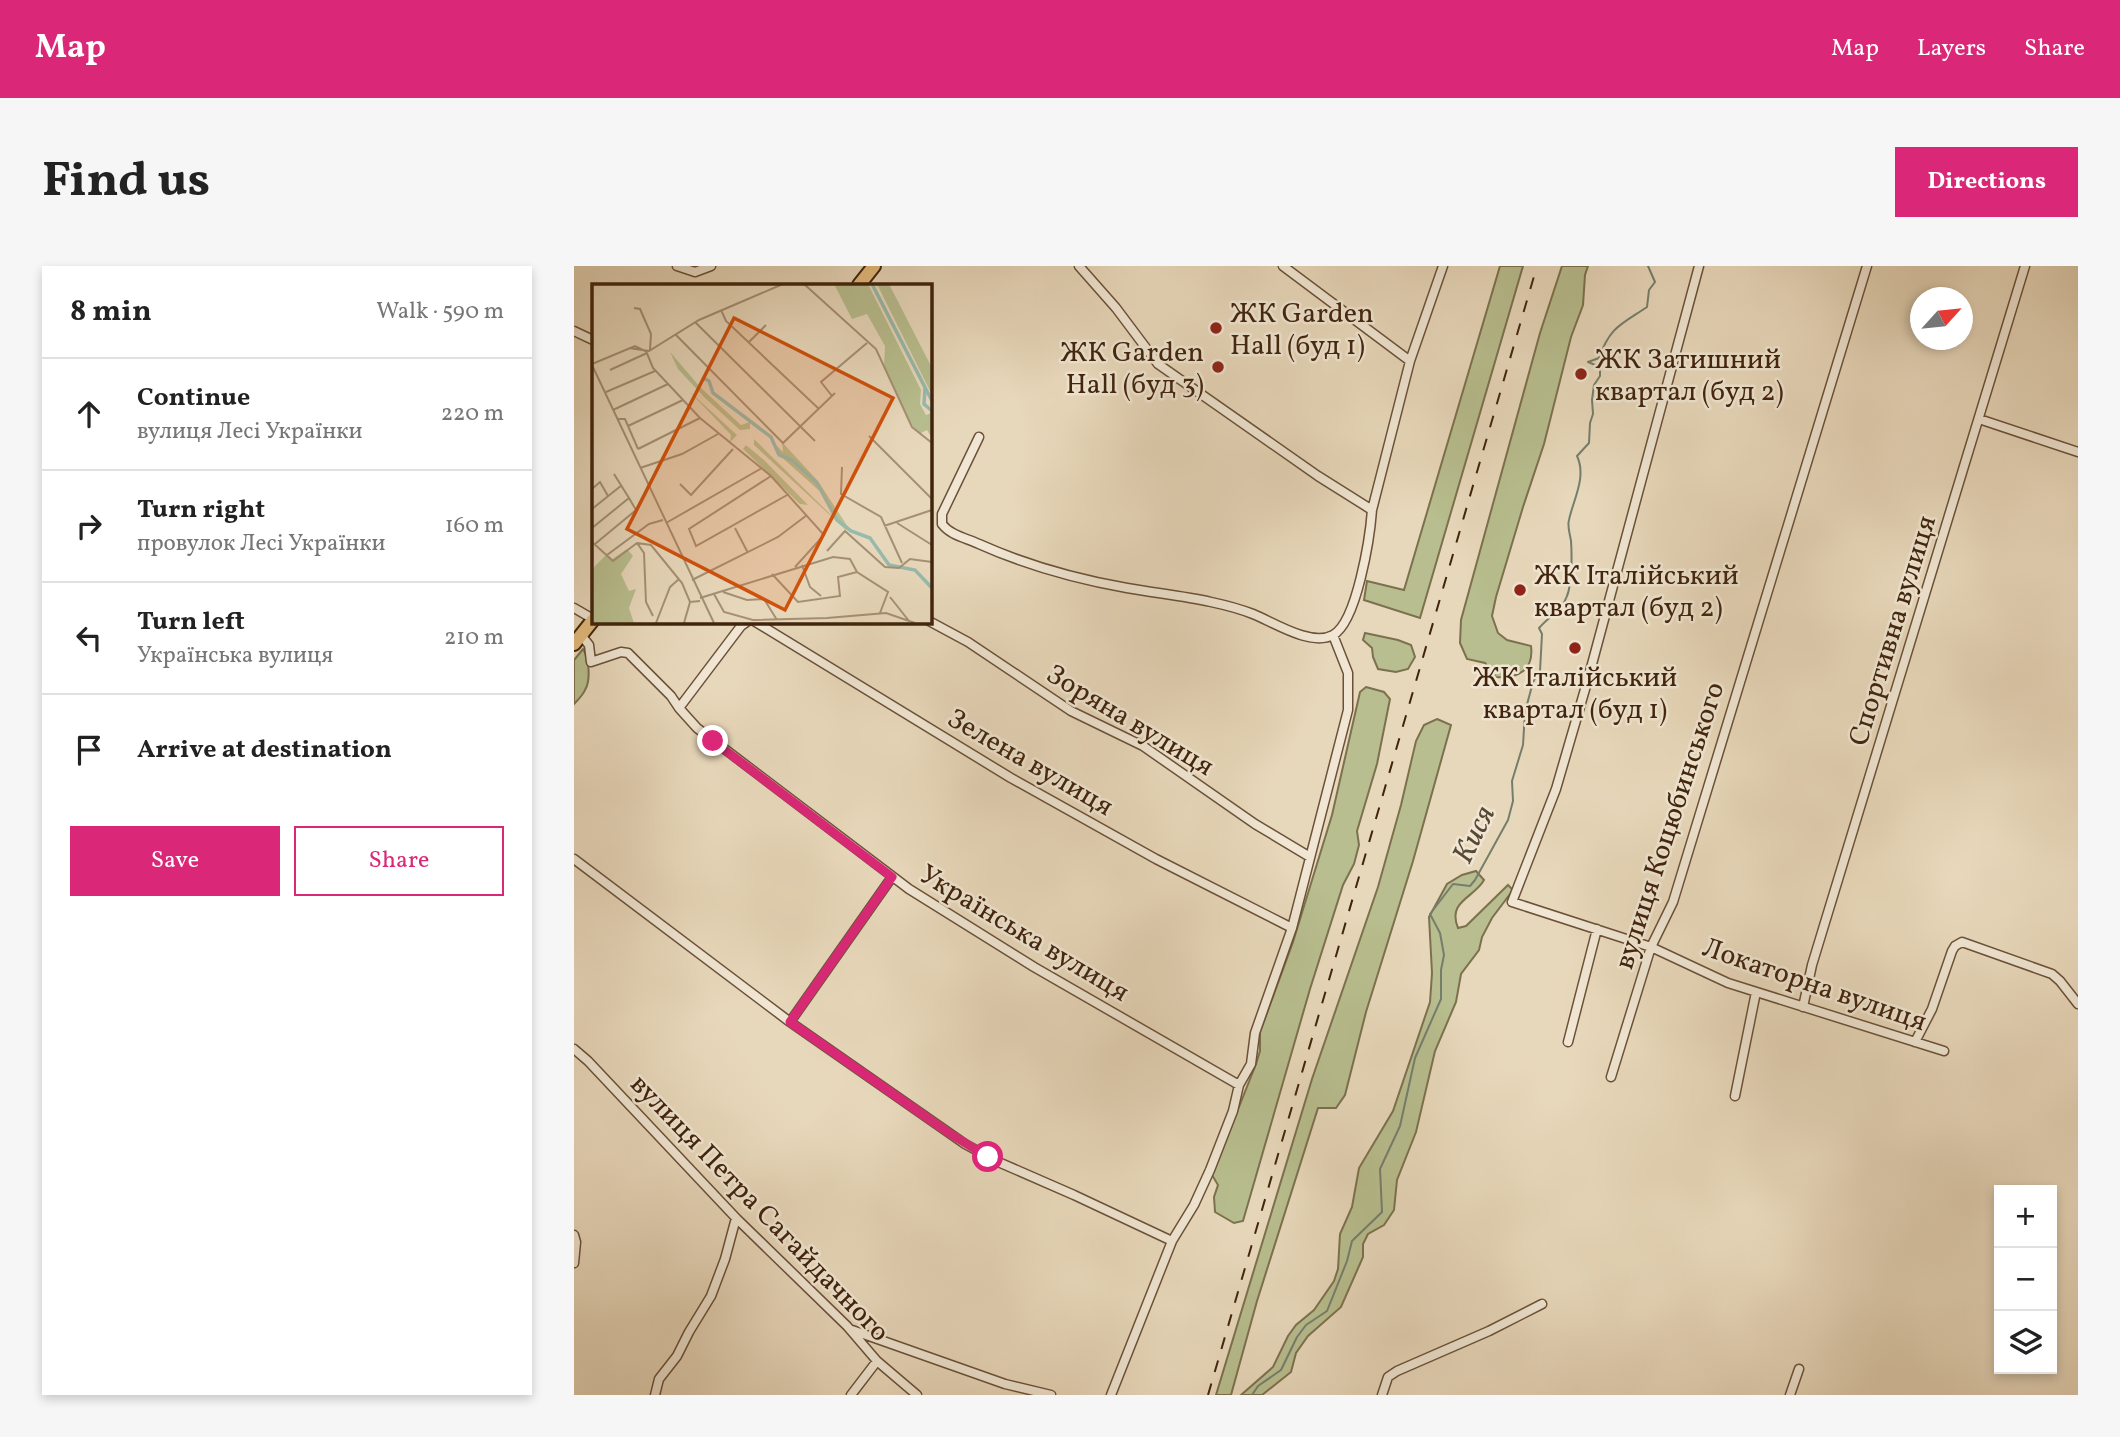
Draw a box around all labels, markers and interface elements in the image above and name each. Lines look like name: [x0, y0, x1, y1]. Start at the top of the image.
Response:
text: Map: [35, 26, 106, 72]
text: Map: [1831, 32, 1879, 66]
text: Layers: [1917, 32, 1986, 66]
text: Share: [2024, 32, 2085, 66]
button: Directions: [1895, 147, 2078, 217]
text: Find us: [42, 148, 210, 217]
inset map: [592, 284, 931, 623]
north arrow: [1910, 287, 1973, 350]
text: 8 min: [70, 291, 152, 333]
place label: ЖК Garden Hall (буд 1): [1230, 295, 1374, 366]
text: Walk · 590 m: [376, 296, 504, 328]
marker: ЖК Garden Hall (буд 1): [1208, 320, 1224, 336]
place label: ЖК Garden Hall (буд 3): [1060, 334, 1204, 405]
place label: ЖК Затишний квартал (буд 2): [1595, 341, 1784, 412]
marker: ЖК Garden Hall (буд 3): [1210, 359, 1226, 375]
marker: ЖК Затишний квартал (буд 2): [1573, 366, 1589, 382]
text: Continue: [137, 380, 250, 416]
icon: ahead: [70, 395, 108, 433]
text: 220 m: [441, 398, 504, 430]
text: вулиця Лесі Українки: [137, 416, 363, 448]
text: Turn right: [137, 492, 265, 528]
icon: right: [70, 507, 108, 545]
text: 160 m: [445, 510, 504, 542]
street label: Спортивна вулиця: [1840, 511, 1947, 751]
text: провулок Лесі Українки: [137, 528, 386, 560]
place label: ЖК Італійський квартал (буд 2): [1534, 557, 1739, 628]
marker: ЖК Італійський квартал (буд 2): [1512, 582, 1528, 598]
text: Turn left: [137, 604, 245, 640]
icon: left: [70, 619, 108, 657]
text: 210 m: [444, 622, 504, 654]
text: Українська вулиця: [137, 640, 333, 672]
marker: ЖК Італійський квартал (буд 1): [1567, 640, 1583, 656]
street label: Зоряна вулиця: [1038, 656, 1221, 787]
place label: ЖК Італійський квартал (буд 1): [1473, 659, 1677, 730]
street label: вулиця Коцюбинського: [1606, 677, 1735, 974]
street label: Зелена вулиця: [939, 700, 1120, 827]
route end: [697, 725, 728, 756]
icon: arrive: [70, 731, 108, 769]
text: Arrive at destination: [137, 732, 392, 768]
water label: Кися: [1443, 799, 1507, 871]
button: Save: [70, 826, 280, 896]
button: Share: [294, 826, 504, 896]
street label: Українська вулиця: [911, 856, 1136, 1012]
street label: Локаторна вулиця: [1697, 929, 1931, 1042]
street label: вулиця Петра Сагайдачного: [621, 1066, 898, 1351]
route start: [972, 1141, 1003, 1172]
map controls: [1994, 1185, 2057, 1374]
button: +: [1994, 1185, 2057, 1248]
button: −: [1994, 1248, 2057, 1311]
button: layers: [1994, 1311, 2057, 1374]

